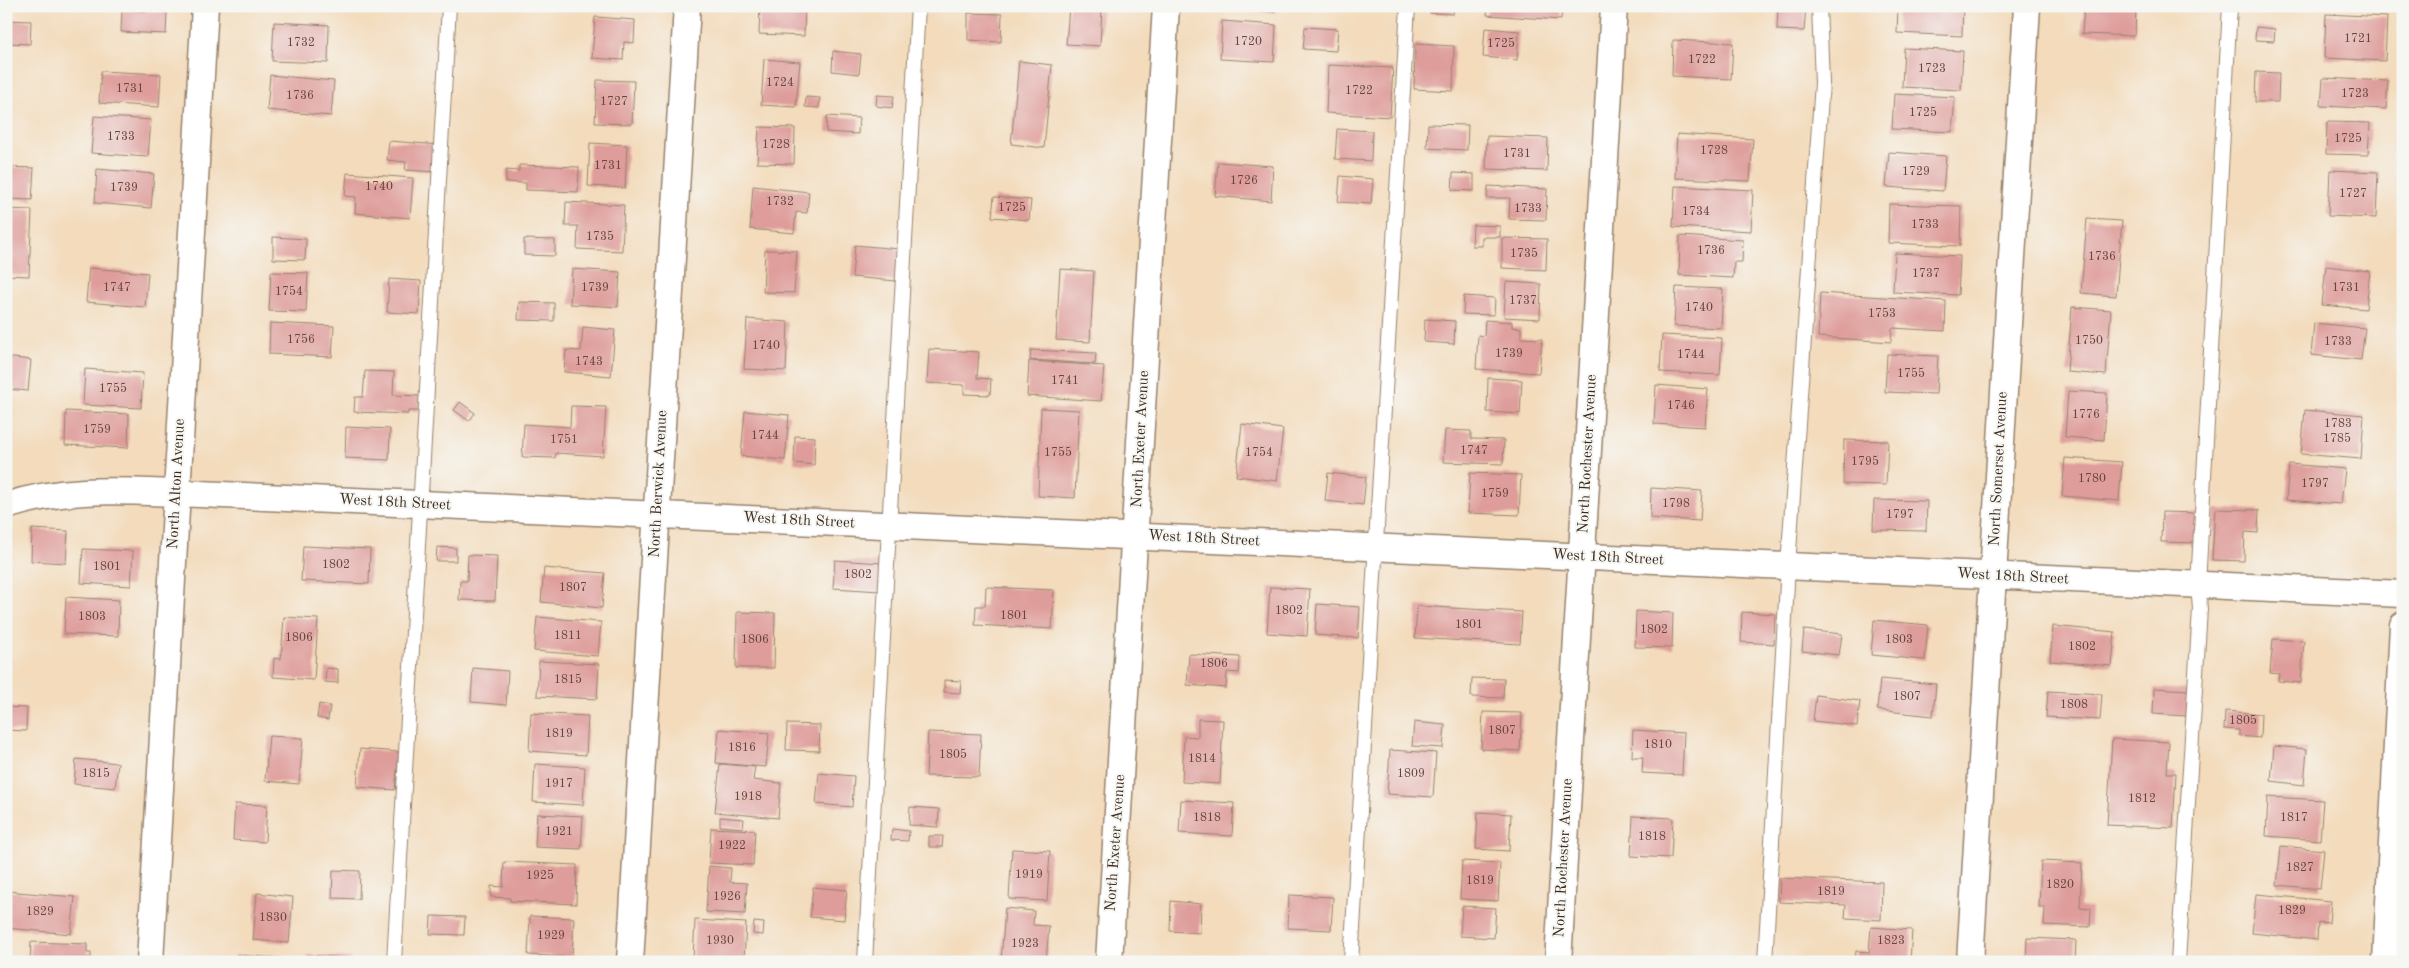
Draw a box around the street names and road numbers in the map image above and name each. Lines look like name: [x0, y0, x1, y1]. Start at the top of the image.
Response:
street label: North Exeter Avenue: [1130, 370, 1152, 508]
street label: North Rochester Avenue: [1576, 374, 1600, 534]
street label: North Somerset Avenue: [1987, 391, 2011, 547]
street label: North Berwick Avenue: [648, 410, 670, 558]
street label: North Alton Avenue: [166, 418, 188, 550]
street label: West 18th Street: [339, 493, 451, 513]
street label: West 18th Street: [743, 511, 855, 531]
street label: West 18th Street: [1148, 529, 1260, 549]
street label: West 18th Street: [1552, 548, 1664, 568]
street label: West 18th Street: [1957, 567, 2069, 587]
street label: North Exeter Avenue: [1104, 774, 1128, 912]
street label: North Rochester Avenue: [1552, 778, 1576, 938]

